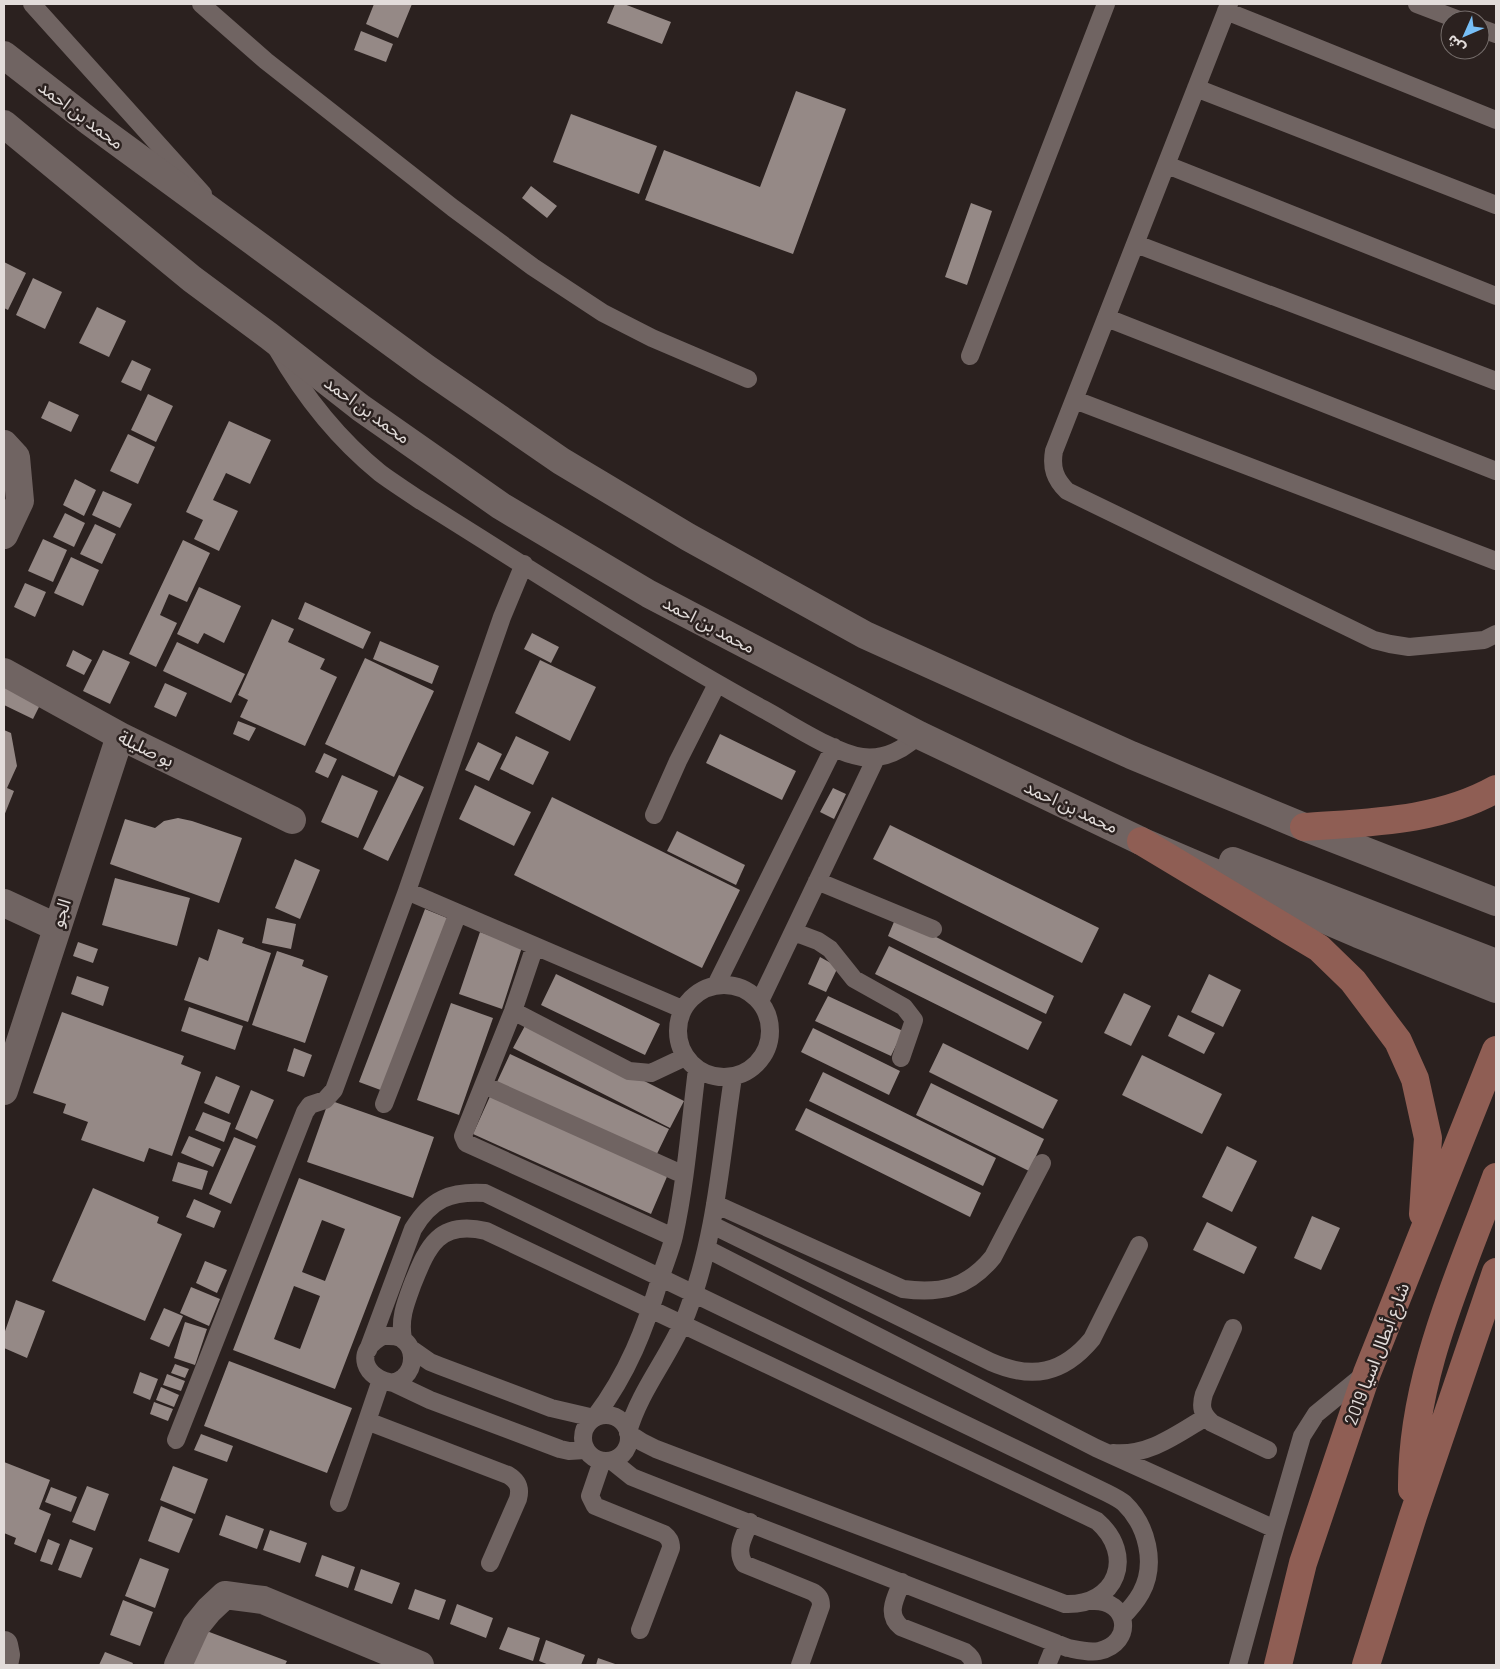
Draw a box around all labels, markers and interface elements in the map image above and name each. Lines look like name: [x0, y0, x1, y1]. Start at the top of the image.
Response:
north arrow: [1440, 10, 1490, 60]
text: ش: [1443, 32, 1468, 57]
street label: محمد بن احمد: [34, 75, 129, 154]
street label: محمد بن احمد: [320, 371, 415, 449]
street label: محمد بن احمد: [659, 591, 759, 658]
street label: بو صليلة: [114, 725, 178, 772]
street label: محمد بن احمد: [1021, 775, 1122, 838]
street label: الجو: [45, 896, 76, 930]
street label: شارع أبطال اسيا 2019: [1339, 1279, 1417, 1429]

